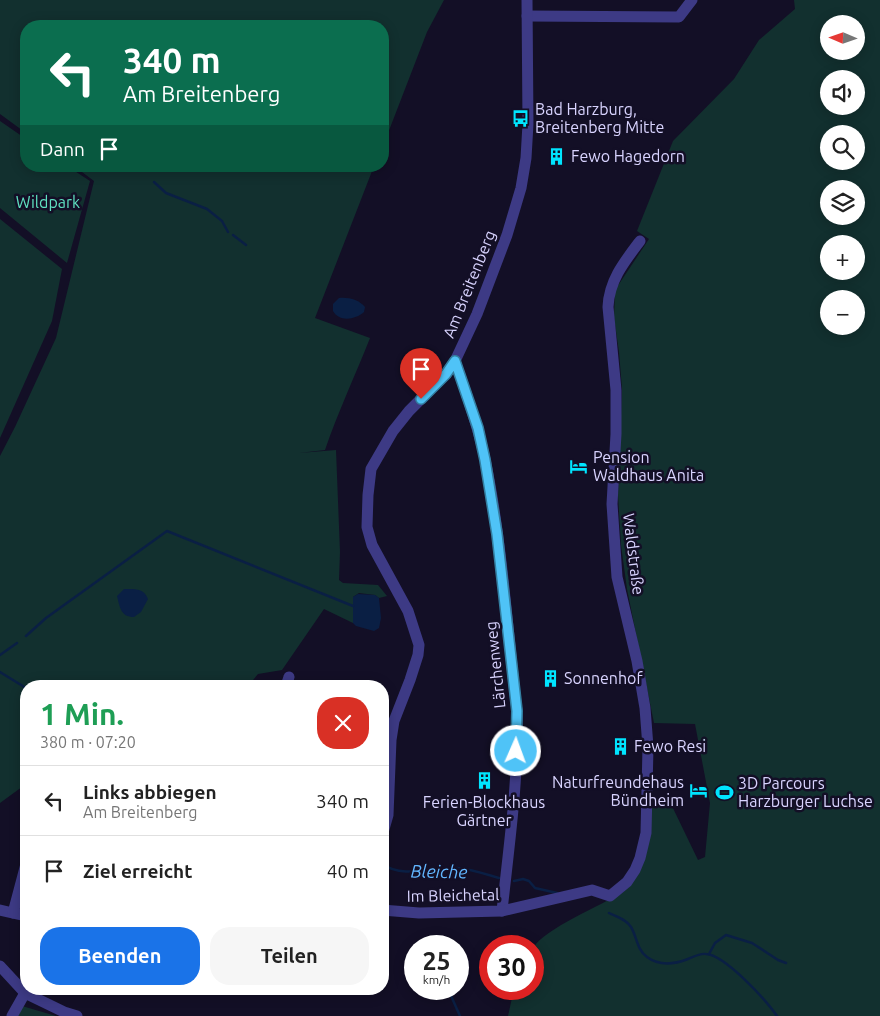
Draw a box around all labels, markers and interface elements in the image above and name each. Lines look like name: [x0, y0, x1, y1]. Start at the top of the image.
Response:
north arrow: [820, 15, 865, 60]
map controls: [820, 15, 865, 335]
icon: left: [40, 40, 105, 105]
text: 340 m: [123, 40, 221, 80]
button: sound: [820, 70, 865, 115]
text: Am Breitenberg: [123, 81, 280, 106]
place label: Bad Harzburg, Breitenberg Mitte: [535, 100, 664, 136]
bus stop icon: Bad Harzburg, Breitenberg Mitte: [511, 108, 531, 128]
button: search: [820, 125, 865, 170]
icon: arrive: [95, 135, 123, 163]
text: Dann: [40, 138, 85, 160]
building icon: Fewo Hagedorn: [547, 146, 567, 166]
place label: Fewo Hagedorn: [571, 147, 685, 165]
button: layers: [820, 180, 865, 225]
park label: Wildpark: [16, 193, 80, 211]
street label: Am Breitenberg: [439, 228, 499, 340]
button: +: [820, 235, 865, 280]
button: −: [820, 290, 865, 335]
pin: [400, 348, 442, 399]
icon: arrive: [407, 355, 435, 383]
place label: Pension Waldhaus Anita: [593, 448, 704, 484]
hotel icon: Pension Waldhaus Anita: [569, 456, 589, 476]
street label: Waldstraße: [620, 512, 648, 596]
street label: Lärchenweg: [481, 621, 509, 709]
building icon: Sonnenhof: [540, 668, 560, 688]
place label: Sonnenhof: [564, 669, 643, 687]
text: 1 Min.: [40, 697, 124, 731]
button: close: [317, 697, 369, 749]
position arrow: [489, 724, 541, 776]
text: 380 m · 07:20: [40, 733, 136, 751]
building icon: Fewo Resi: [610, 736, 630, 756]
place label: Fewo Resi: [634, 737, 706, 755]
building icon: Ferien-Blockhaus Gärtner: [474, 770, 494, 790]
place label: Naturfreundehaus Bündheim: [552, 773, 684, 809]
place label: 3D Parcours Harzburger Luchse: [738, 774, 873, 810]
text: Links abbiegen: [83, 781, 217, 803]
hotel icon: Naturfreundehaus Bündheim: [688, 781, 708, 801]
sports icon: 3D Parcours Harzburger Luchse: [714, 782, 734, 802]
icon: left: [40, 787, 68, 815]
text: 340 m: [316, 790, 369, 812]
place label: Ferien-Blockhaus Gärtner: [423, 793, 545, 829]
text: Am Breitenberg: [83, 803, 197, 821]
icon: arrive: [40, 857, 68, 885]
text: Ziel erreicht: [83, 860, 192, 882]
text: 40 m: [327, 860, 369, 882]
water label: Bleiche: [410, 861, 468, 881]
street label: Im Bleichetal: [406, 885, 500, 905]
button: Beenden: [40, 927, 200, 985]
button: Teilen: [210, 927, 369, 985]
speed limit sign: 30: [479, 935, 544, 1000]
text: 25: [422, 947, 451, 975]
text: km/h: [423, 973, 450, 986]

